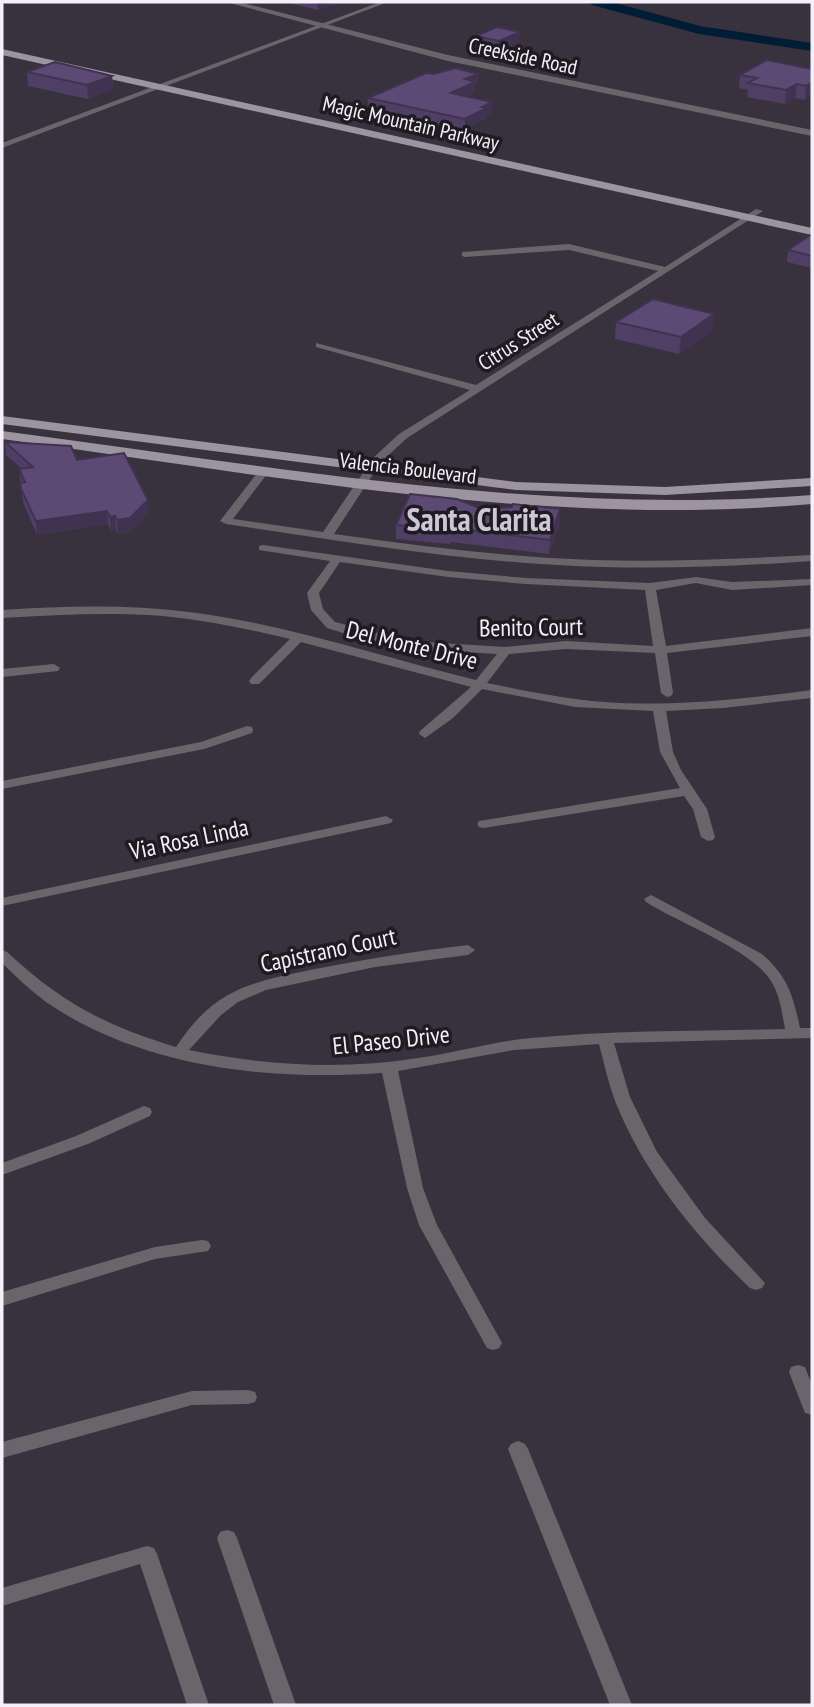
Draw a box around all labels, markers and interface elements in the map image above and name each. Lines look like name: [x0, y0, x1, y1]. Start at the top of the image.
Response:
street label: Creekside Road: [466, 31, 580, 81]
street label: Magic Mountain Parkway: [320, 90, 502, 156]
street label: Citrus Street: [473, 306, 563, 376]
street label: Valencia Boulevard: [337, 446, 478, 490]
district label: Santa Clarita: [406, 498, 552, 540]
street label: Benito Court: [479, 611, 583, 643]
street label: Del Monte Drive: [343, 614, 481, 676]
street label: Via Rosa Linda: [126, 811, 251, 867]
street label: Capistrano Court: [257, 920, 399, 979]
street label: El Paseo Drive: [331, 1018, 451, 1062]

